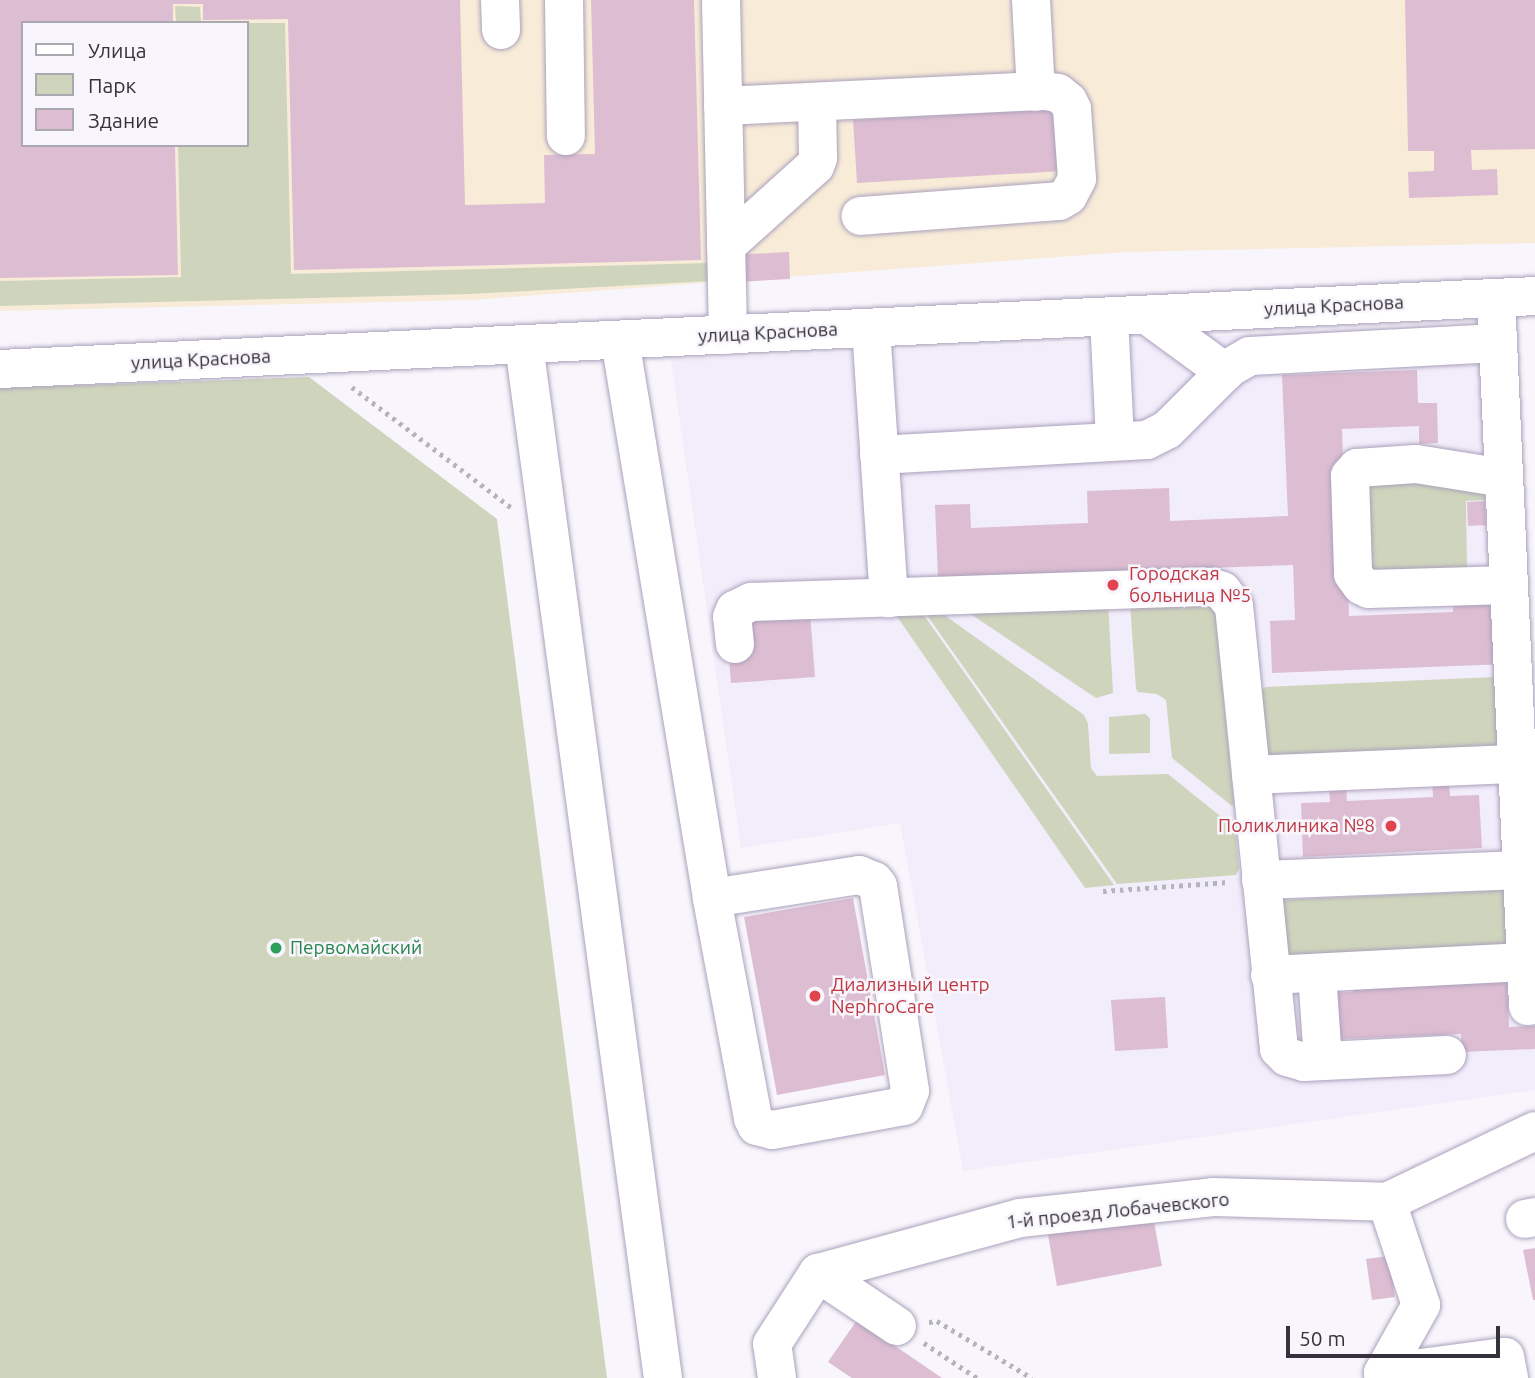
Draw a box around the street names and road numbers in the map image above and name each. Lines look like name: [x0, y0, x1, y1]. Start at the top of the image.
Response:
street label: улица Краснова: [1263, 291, 1405, 321]
street label: улица Краснова: [697, 318, 839, 348]
street label: улица Краснова: [130, 345, 272, 375]
street label: 1-й проезд Лобачевского: [1005, 1188, 1231, 1234]

